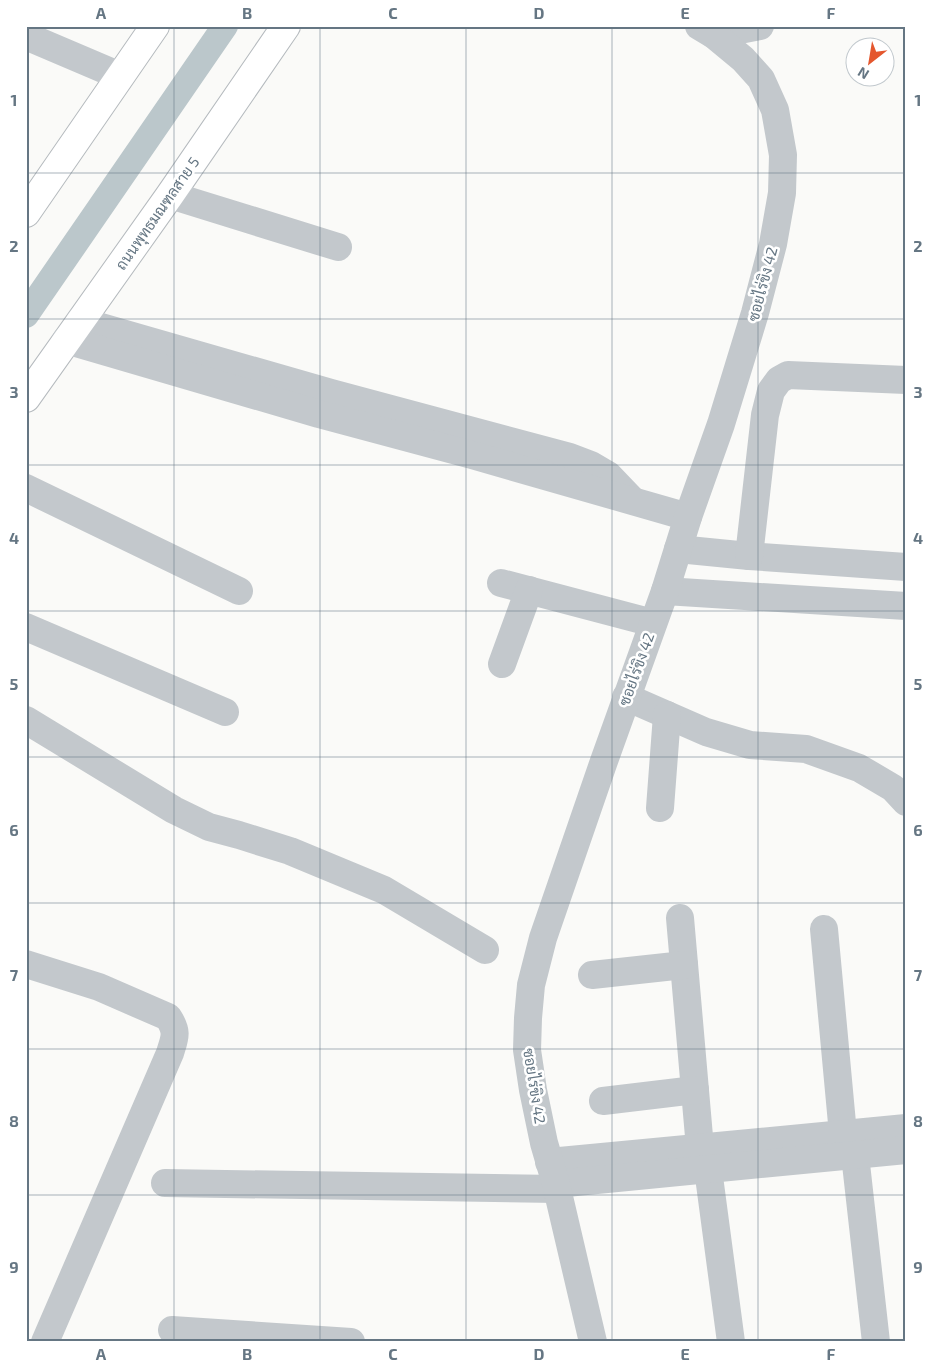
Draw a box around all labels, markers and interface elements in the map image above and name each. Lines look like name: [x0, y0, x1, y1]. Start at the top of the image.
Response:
text: A: [96, 3, 107, 22]
text: B: [242, 3, 252, 22]
text: C: [388, 3, 398, 22]
text: D: [534, 3, 545, 22]
text: E: [680, 3, 690, 22]
text: F: [827, 3, 836, 22]
north arrow: [844, 38, 894, 88]
text: N: [854, 64, 872, 83]
text: 1: [11, 90, 17, 109]
text: 1: [915, 90, 921, 109]
street label: ถนนพุทธมณฑลสาย 5: [111, 153, 205, 275]
text: 2: [9, 236, 19, 255]
text: 2: [913, 236, 923, 255]
street label: ซอยไร่ขิง 42: [743, 245, 781, 323]
text: 3: [9, 382, 19, 401]
text: 3: [913, 382, 923, 401]
text: 4: [9, 528, 19, 547]
text: 4: [913, 528, 923, 547]
street label: ซอยไร่ขิง 42: [614, 630, 658, 708]
text: 5: [10, 674, 19, 693]
text: 5: [914, 674, 923, 693]
text: 6: [9, 820, 19, 839]
text: 6: [913, 820, 923, 839]
text: 7: [10, 965, 19, 984]
text: 7: [914, 965, 923, 984]
street label: ซอยไร่ขิง 42: [520, 1047, 550, 1125]
text: 8: [9, 1111, 19, 1130]
text: 8: [913, 1111, 923, 1130]
text: 9: [9, 1257, 19, 1276]
text: 9: [913, 1257, 923, 1276]
text: A: [96, 1344, 107, 1363]
text: B: [242, 1344, 252, 1363]
text: C: [388, 1344, 398, 1363]
text: D: [534, 1344, 545, 1363]
text: E: [680, 1344, 690, 1363]
text: F: [827, 1344, 836, 1363]

